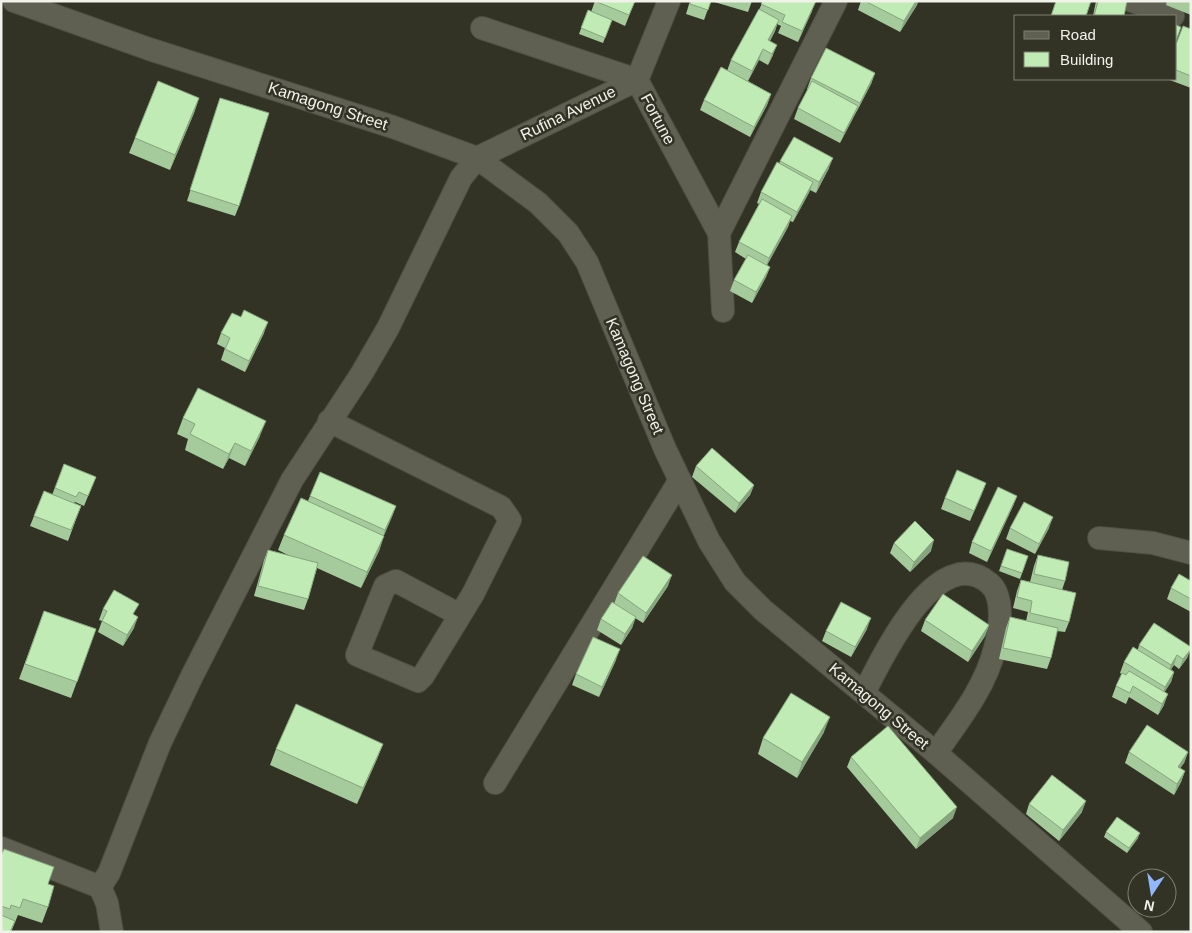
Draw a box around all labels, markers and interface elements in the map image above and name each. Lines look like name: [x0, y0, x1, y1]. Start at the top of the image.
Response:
legend: [1014, 15, 1177, 80]
text: Road: [1060, 26, 1096, 43]
text: Building: [1060, 51, 1113, 68]
street label: Kamagong Street: [266, 79, 390, 133]
street label: Rufina Avenue: [518, 83, 618, 143]
street label: Fortune: [638, 91, 678, 147]
street label: Kamagong Street: [603, 315, 667, 437]
street label: Kamagong Street: [826, 659, 933, 753]
north arrow: [1127, 868, 1177, 918]
text: N: [1143, 897, 1156, 915]

